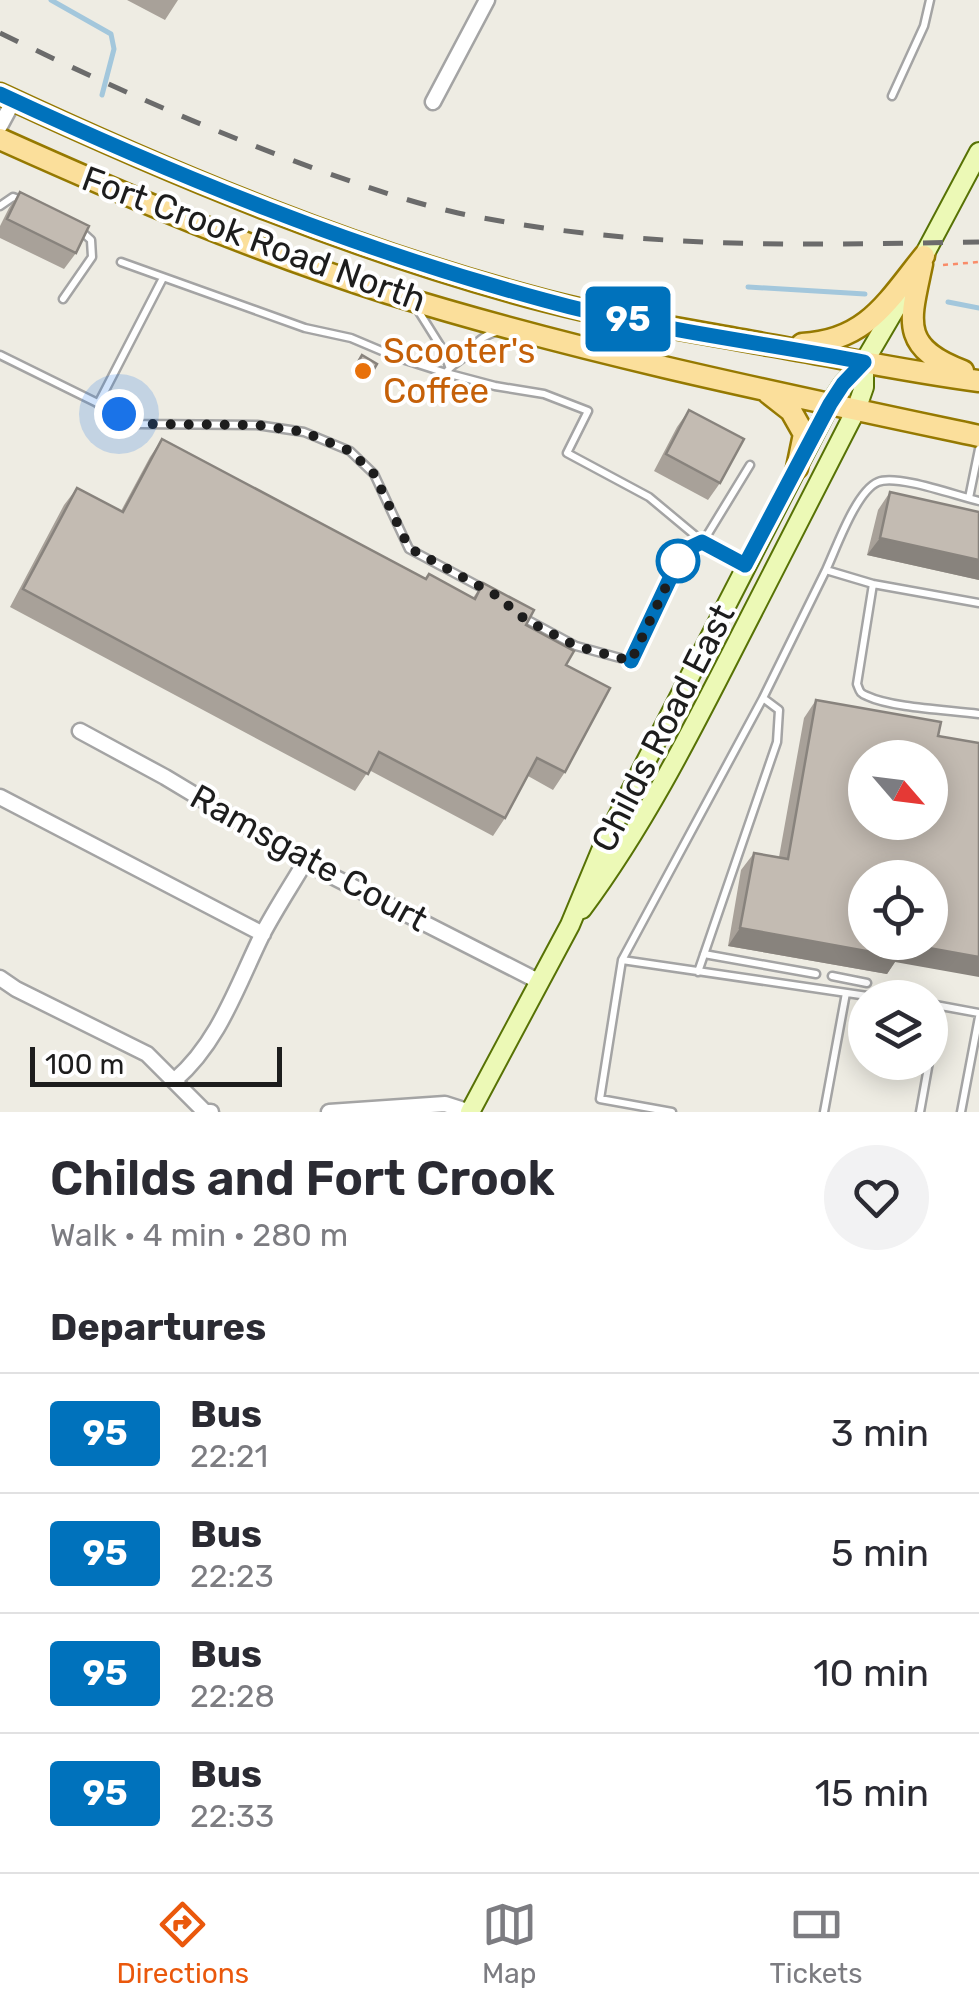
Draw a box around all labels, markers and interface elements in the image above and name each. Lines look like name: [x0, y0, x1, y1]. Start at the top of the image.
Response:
street label: Fort Crook Road North: [76, 157, 432, 321]
line badge: 95: [583, 286, 673, 352]
text: 95: [605, 298, 651, 340]
place label: Scooter's Coffee: [383, 330, 535, 412]
marker: Scooter's Coffee: [352, 360, 374, 382]
your location: [94, 389, 144, 439]
unlabelled marker: [657, 540, 699, 582]
street label: Childs Road East: [582, 597, 744, 859]
north arrow: [848, 740, 948, 840]
map controls: [848, 740, 948, 1080]
street label: Ramsgate Court: [183, 775, 435, 941]
button: locate: [848, 860, 948, 960]
button: layers: [848, 980, 948, 1080]
scale bar: [30, 1042, 282, 1086]
text: 100 m: [45, 1048, 124, 1081]
button: heart: [824, 1145, 929, 1250]
text: Childs and Fort Crook: [50, 1150, 555, 1207]
text: Walk · 4 min · 280 m: [50, 1216, 348, 1254]
text: Departures: [50, 1304, 266, 1350]
text: Bus: [190, 1391, 262, 1437]
text: 3 min: [831, 1410, 929, 1456]
text: 95: [82, 1412, 128, 1454]
text: 22:21: [190, 1437, 268, 1475]
text: Bus: [190, 1511, 262, 1557]
text: 5 min: [831, 1530, 929, 1576]
text: 95: [82, 1532, 128, 1574]
text: 22:23: [190, 1557, 274, 1595]
text: Bus: [190, 1631, 262, 1677]
text: 10 min: [813, 1650, 929, 1696]
text: 95: [82, 1652, 128, 1694]
text: 22:28: [190, 1677, 275, 1715]
text: Bus: [190, 1751, 262, 1797]
text: 15 min: [815, 1770, 929, 1816]
text: 95: [82, 1772, 128, 1814]
text: 22:33: [190, 1797, 274, 1835]
tab: Directions: [116, 1897, 249, 1990]
tab: Map: [482, 1897, 537, 1990]
tab: Tickets: [770, 1897, 863, 1990]

